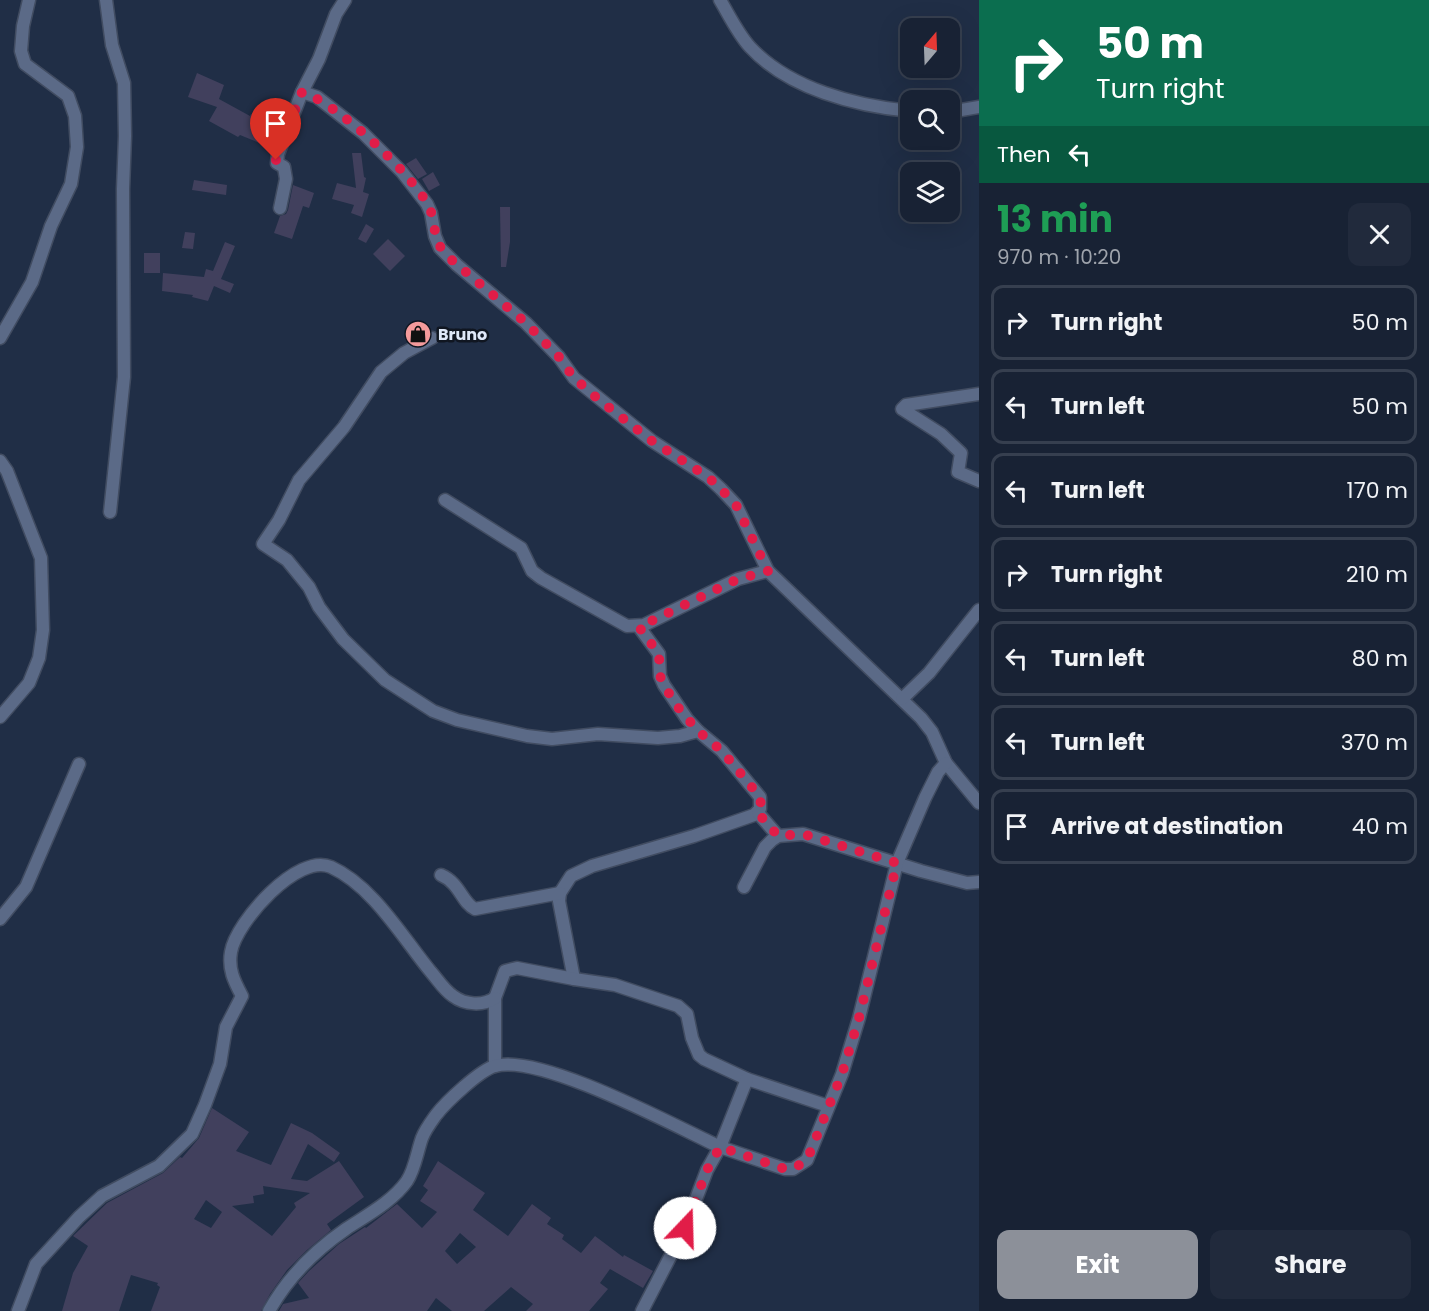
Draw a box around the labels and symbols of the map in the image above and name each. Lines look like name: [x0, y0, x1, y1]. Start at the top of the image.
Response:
north arrow: [900, 18, 960, 78]
pin: [250, 98, 301, 160]
shop icon: Bruno: [403, 319, 433, 349]
place label: Bruno: [438, 323, 487, 346]
position arrow: [653, 1196, 717, 1260]

